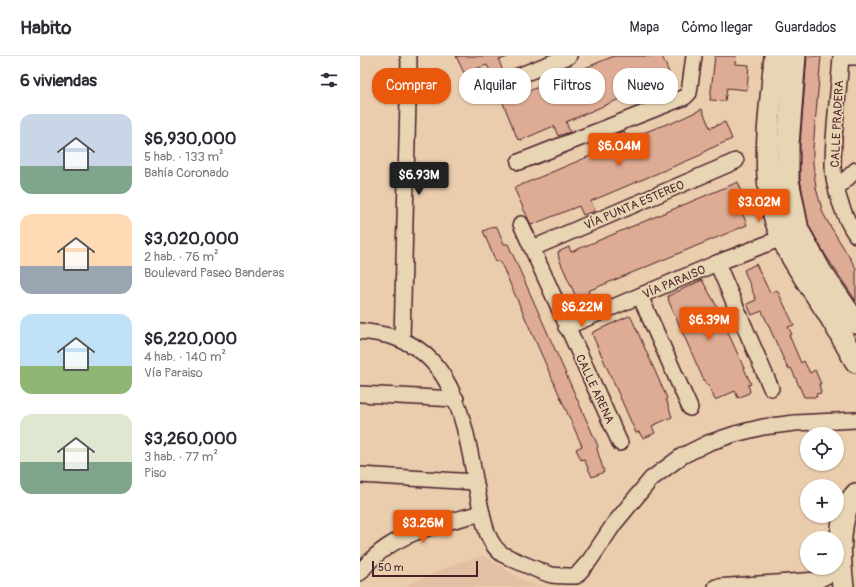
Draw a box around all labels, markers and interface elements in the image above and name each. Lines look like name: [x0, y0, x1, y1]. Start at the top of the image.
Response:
text: Habito: [20, 16, 71, 40]
text: Mapa: [630, 19, 659, 36]
text: Cómo llegar: [681, 19, 753, 36]
text: Guardados: [775, 19, 836, 36]
chip: Comprar: [372, 68, 451, 104]
chip: Alquilar: [459, 68, 531, 104]
chip: Filtros: [539, 68, 605, 104]
chip: Nuevo: [613, 68, 678, 104]
icon: filters: [318, 69, 340, 91]
text: 6 viviendas: [20, 70, 97, 91]
street label: CALLE PRADERA: [828, 80, 847, 168]
text: $6,930,000: [144, 128, 236, 149]
icon: home: [52, 130, 100, 178]
pin: $6.04M: [586, 133, 652, 167]
text: $6.04M: [597, 138, 641, 154]
text: 5 hab. · 133 m²: [144, 149, 223, 165]
pin: $6.93M: [386, 162, 452, 196]
text: Bahía Coronado: [144, 165, 229, 181]
text: $6.93M: [399, 167, 439, 183]
street label: VÍA PUNTA ESTEREO: [581, 177, 687, 233]
pin: $3.02M: [726, 189, 792, 223]
text: $3.02M: [738, 194, 780, 210]
text: $3,020,000: [144, 228, 239, 249]
icon: home: [52, 230, 100, 278]
text: 2 hab. · 76 m²: [144, 249, 219, 265]
street label: VÍA PARAISO: [640, 261, 708, 302]
text: Boulevard Paseo Banderas: [144, 265, 284, 281]
pin: $6.22M: [549, 294, 615, 328]
text: $6.22M: [561, 299, 603, 315]
pin: $6.39M: [676, 307, 742, 341]
text: $6.39M: [689, 312, 729, 328]
text: $6,220,000: [144, 328, 237, 349]
icon: home: [52, 330, 100, 378]
text: 4 hab. · 140 m²: [144, 349, 226, 365]
street label: CALLE ARENA: [572, 352, 617, 426]
text: Vía Paraiso: [144, 365, 203, 381]
map controls: [800, 427, 844, 575]
button: locate: [800, 427, 844, 471]
text: $3,260,000: [144, 428, 237, 449]
icon: home: [52, 430, 100, 478]
text: 3 hab. · 77 m²: [144, 449, 218, 465]
text: Piso: [144, 465, 166, 481]
button: +: [800, 479, 844, 523]
pin: $3.26M: [390, 510, 456, 544]
text: $3.26M: [402, 515, 444, 531]
button: −: [800, 531, 844, 575]
scale bar: [372, 559, 478, 578]
text: 50 m: [378, 561, 404, 574]

